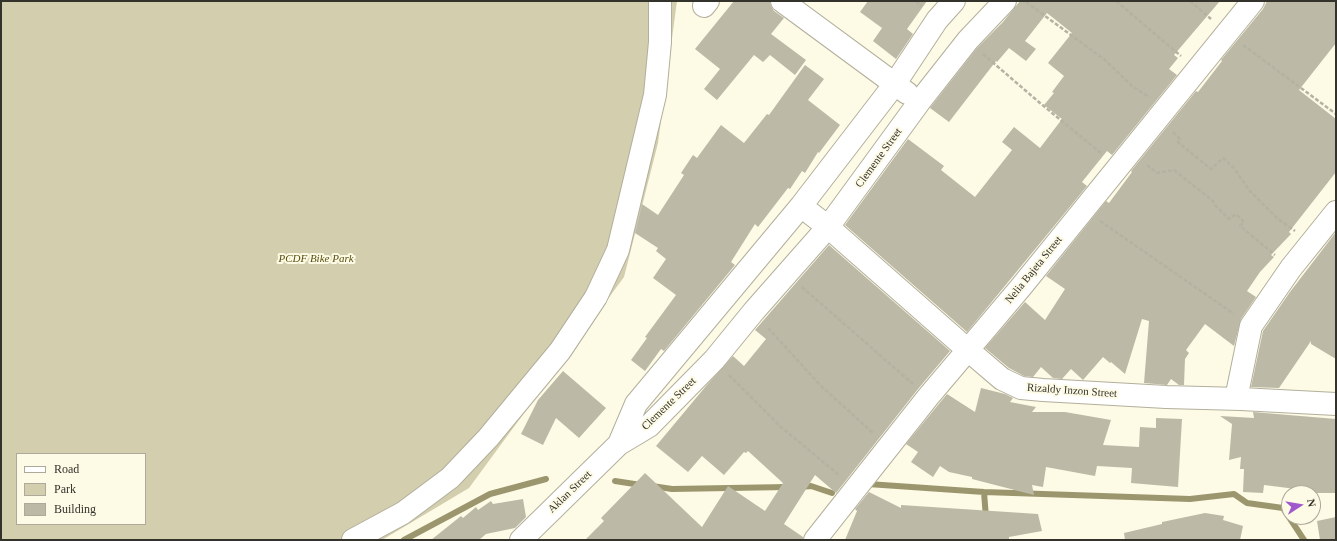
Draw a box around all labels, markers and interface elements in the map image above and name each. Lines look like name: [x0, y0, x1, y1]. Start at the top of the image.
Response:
street label: Clemente Street: [853, 126, 905, 190]
street label: Nelia Bajeta Street: [1003, 234, 1065, 306]
park label: PCDF Bike Park: [278, 252, 354, 266]
street label: Clemente Street: [639, 375, 699, 433]
street label: Rizaldy Inzon Street: [1026, 381, 1118, 401]
legend: [16, 453, 146, 525]
text: Road: [54, 462, 79, 476]
street label: Aklan Street: [546, 468, 594, 516]
text: Park: [54, 482, 76, 496]
north arrow: [1281, 485, 1321, 525]
text: N: [1305, 498, 1318, 508]
text: Building: [54, 502, 96, 516]

